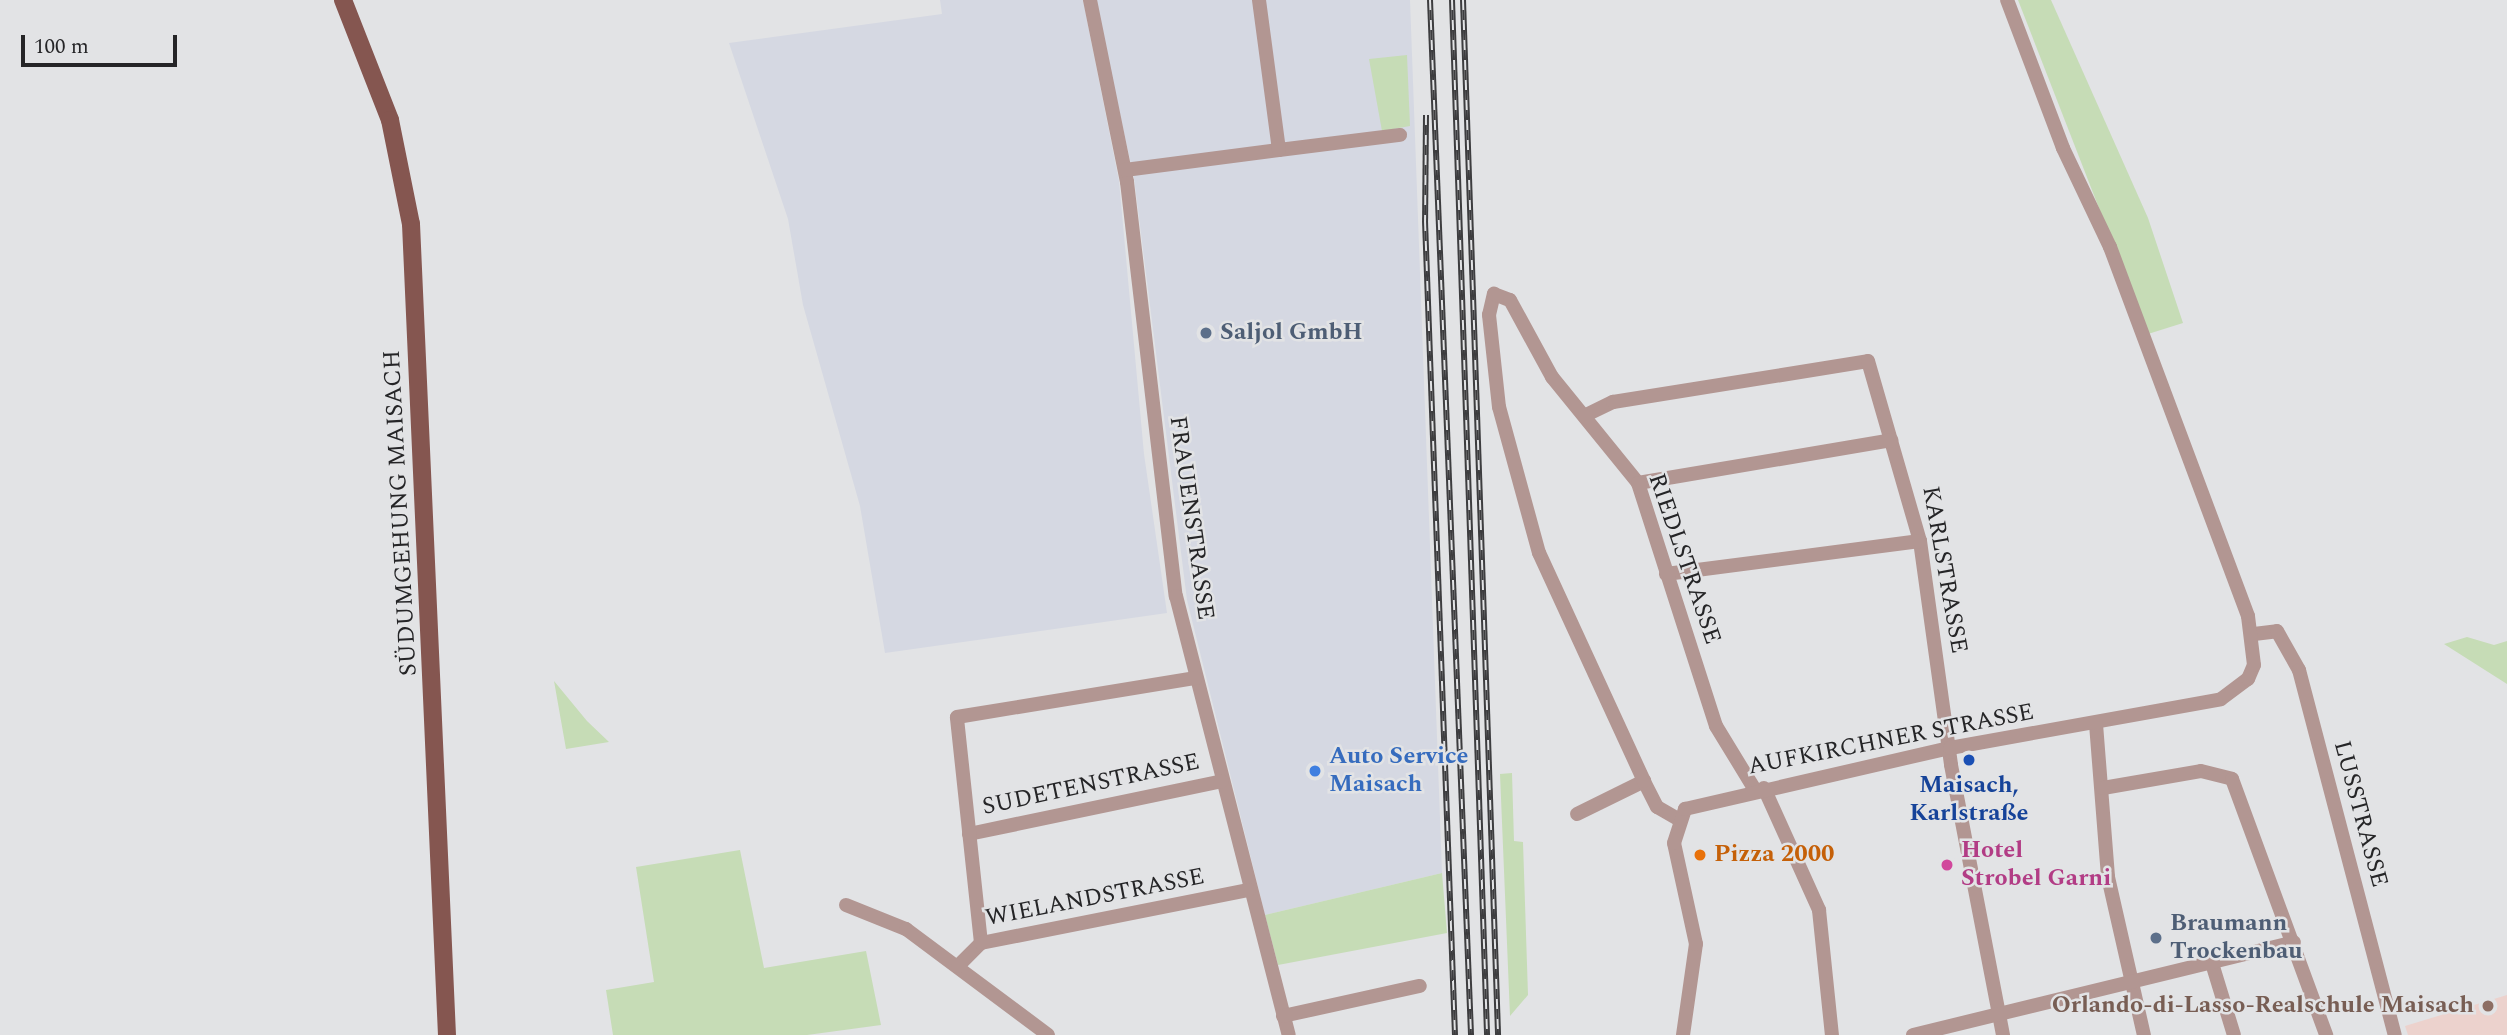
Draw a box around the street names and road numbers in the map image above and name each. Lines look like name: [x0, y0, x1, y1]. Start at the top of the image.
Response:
street label: SÜDUMGEHUNG MAISACH: [378, 349, 424, 677]
street label: FRAUENSTRASSE: [1162, 414, 1220, 622]
street label: RIEDLSTRASSE: [1641, 470, 1727, 648]
street label: KARLSTRASSE: [1915, 484, 1973, 656]
street label: AUFKIRCHNER STRASSE: [1745, 698, 2037, 782]
street label: LUSSTRASSE: [2327, 738, 2393, 890]
street label: SUDETENSTRASSE: [980, 748, 1202, 822]
street label: WIELANDSTRASSE: [983, 863, 1207, 933]

